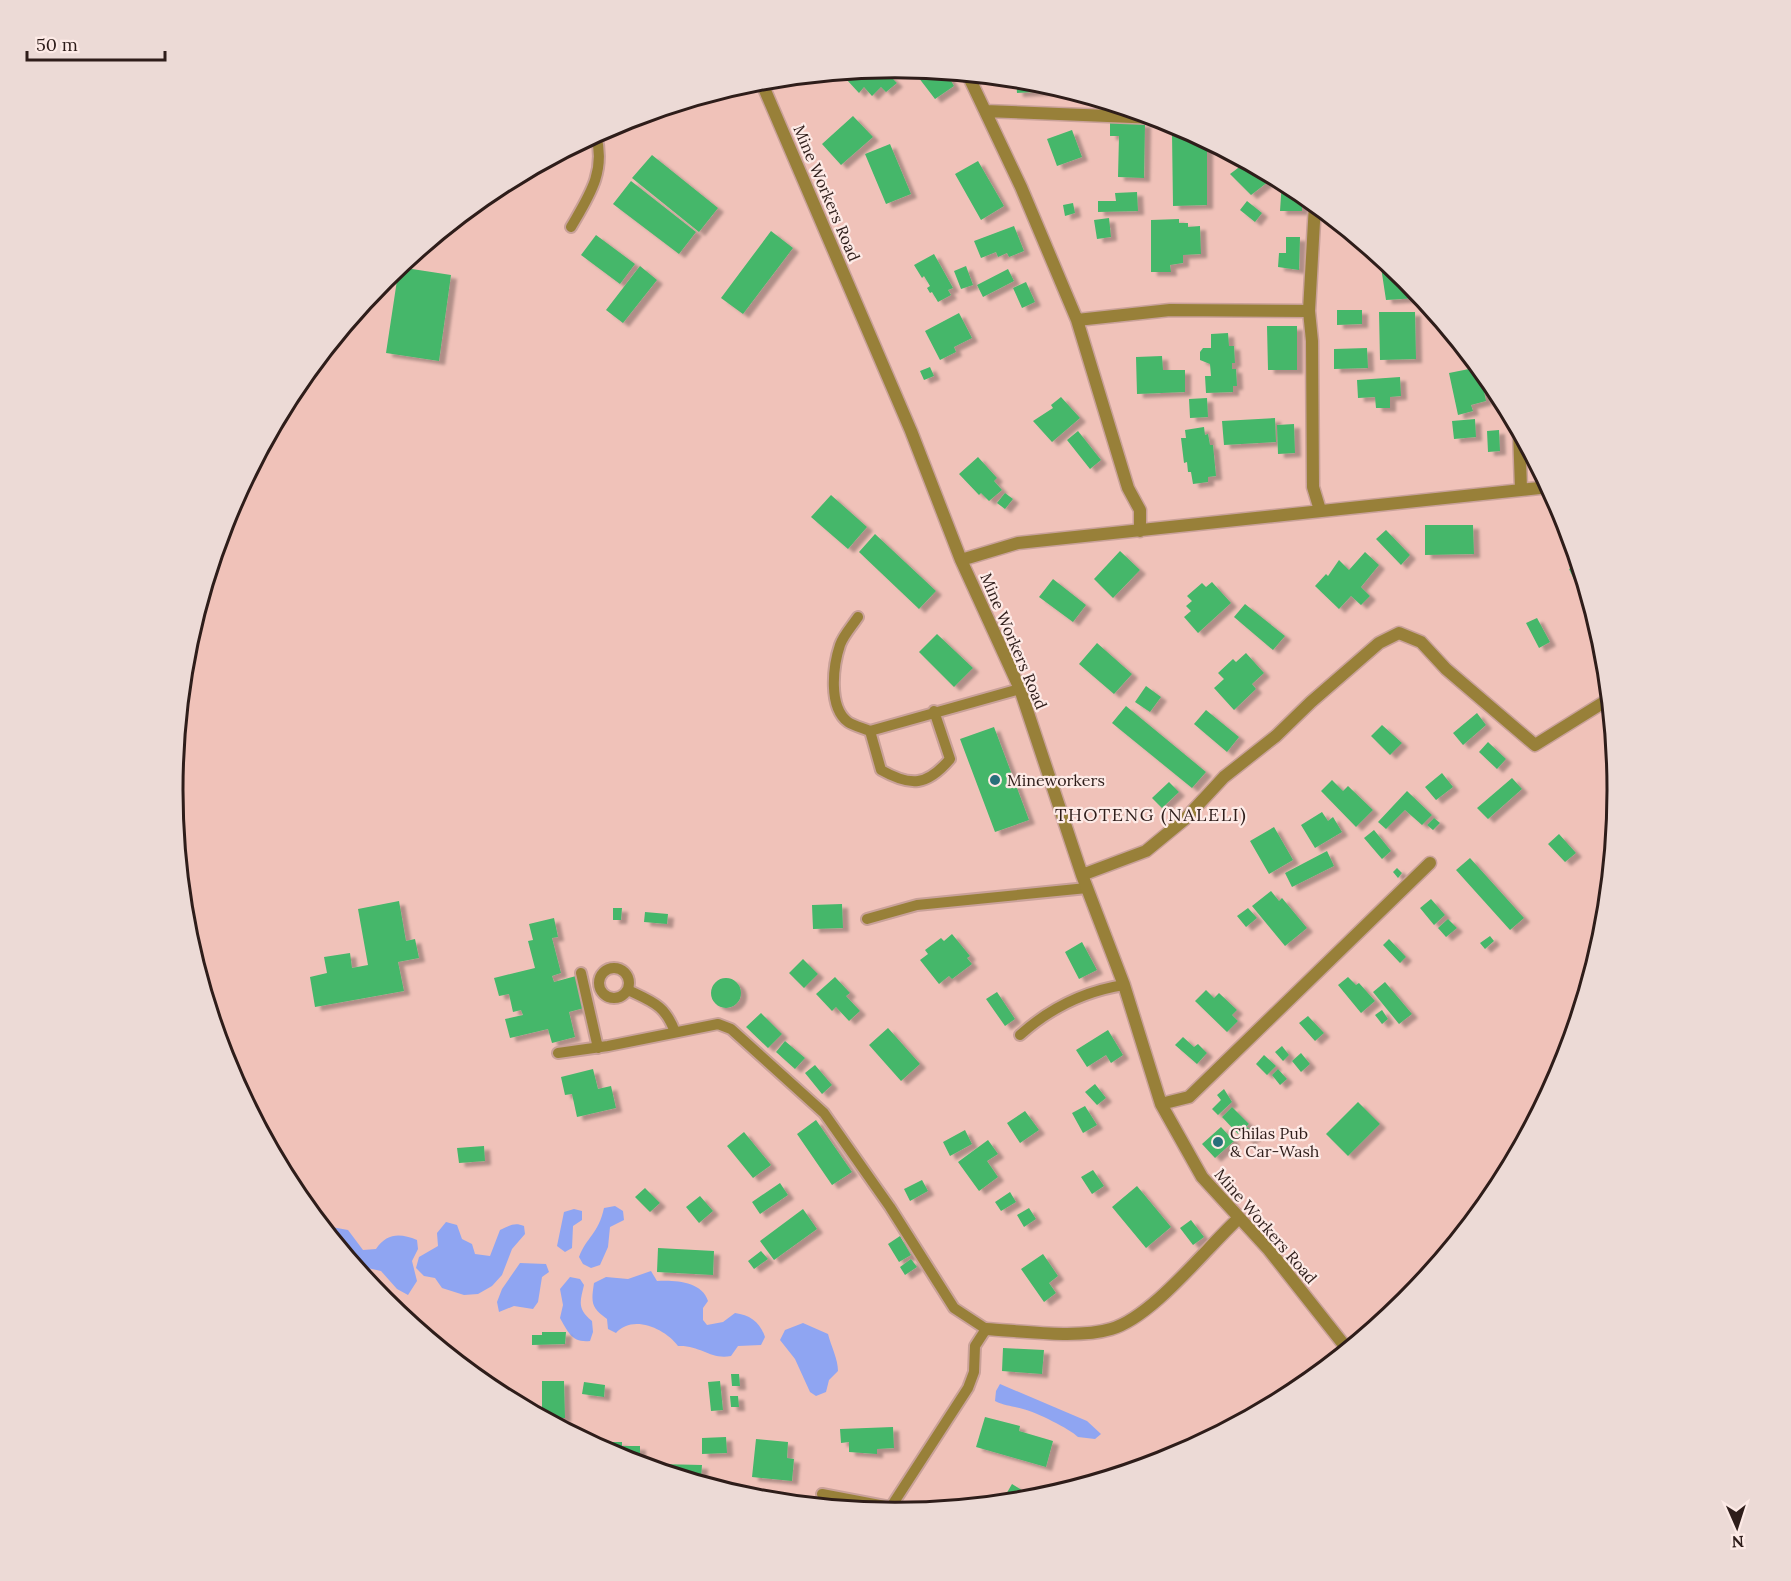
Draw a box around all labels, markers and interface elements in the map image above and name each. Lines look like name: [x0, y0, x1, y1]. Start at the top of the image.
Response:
scale bar: [27, 24, 165, 62]
text: 50 m: [36, 33, 78, 56]
street label: Mine Workers Road: [789, 122, 865, 265]
street label: Mine Workers Road: [976, 570, 1052, 713]
place label: Mineworkers: [1007, 770, 1105, 790]
marker: Mineworkers: [988, 773, 1002, 787]
district label: THOTENG (NALELI): [1055, 803, 1247, 826]
place label: Chilas Pub & Car-Wash: [1230, 1123, 1320, 1161]
marker: Chilas Pub & Car-Wash: [1211, 1135, 1225, 1149]
street label: Mine Workers Road: [1211, 1164, 1322, 1288]
north arrow: [1707, 1497, 1767, 1557]
text: N: [1731, 1532, 1744, 1552]

